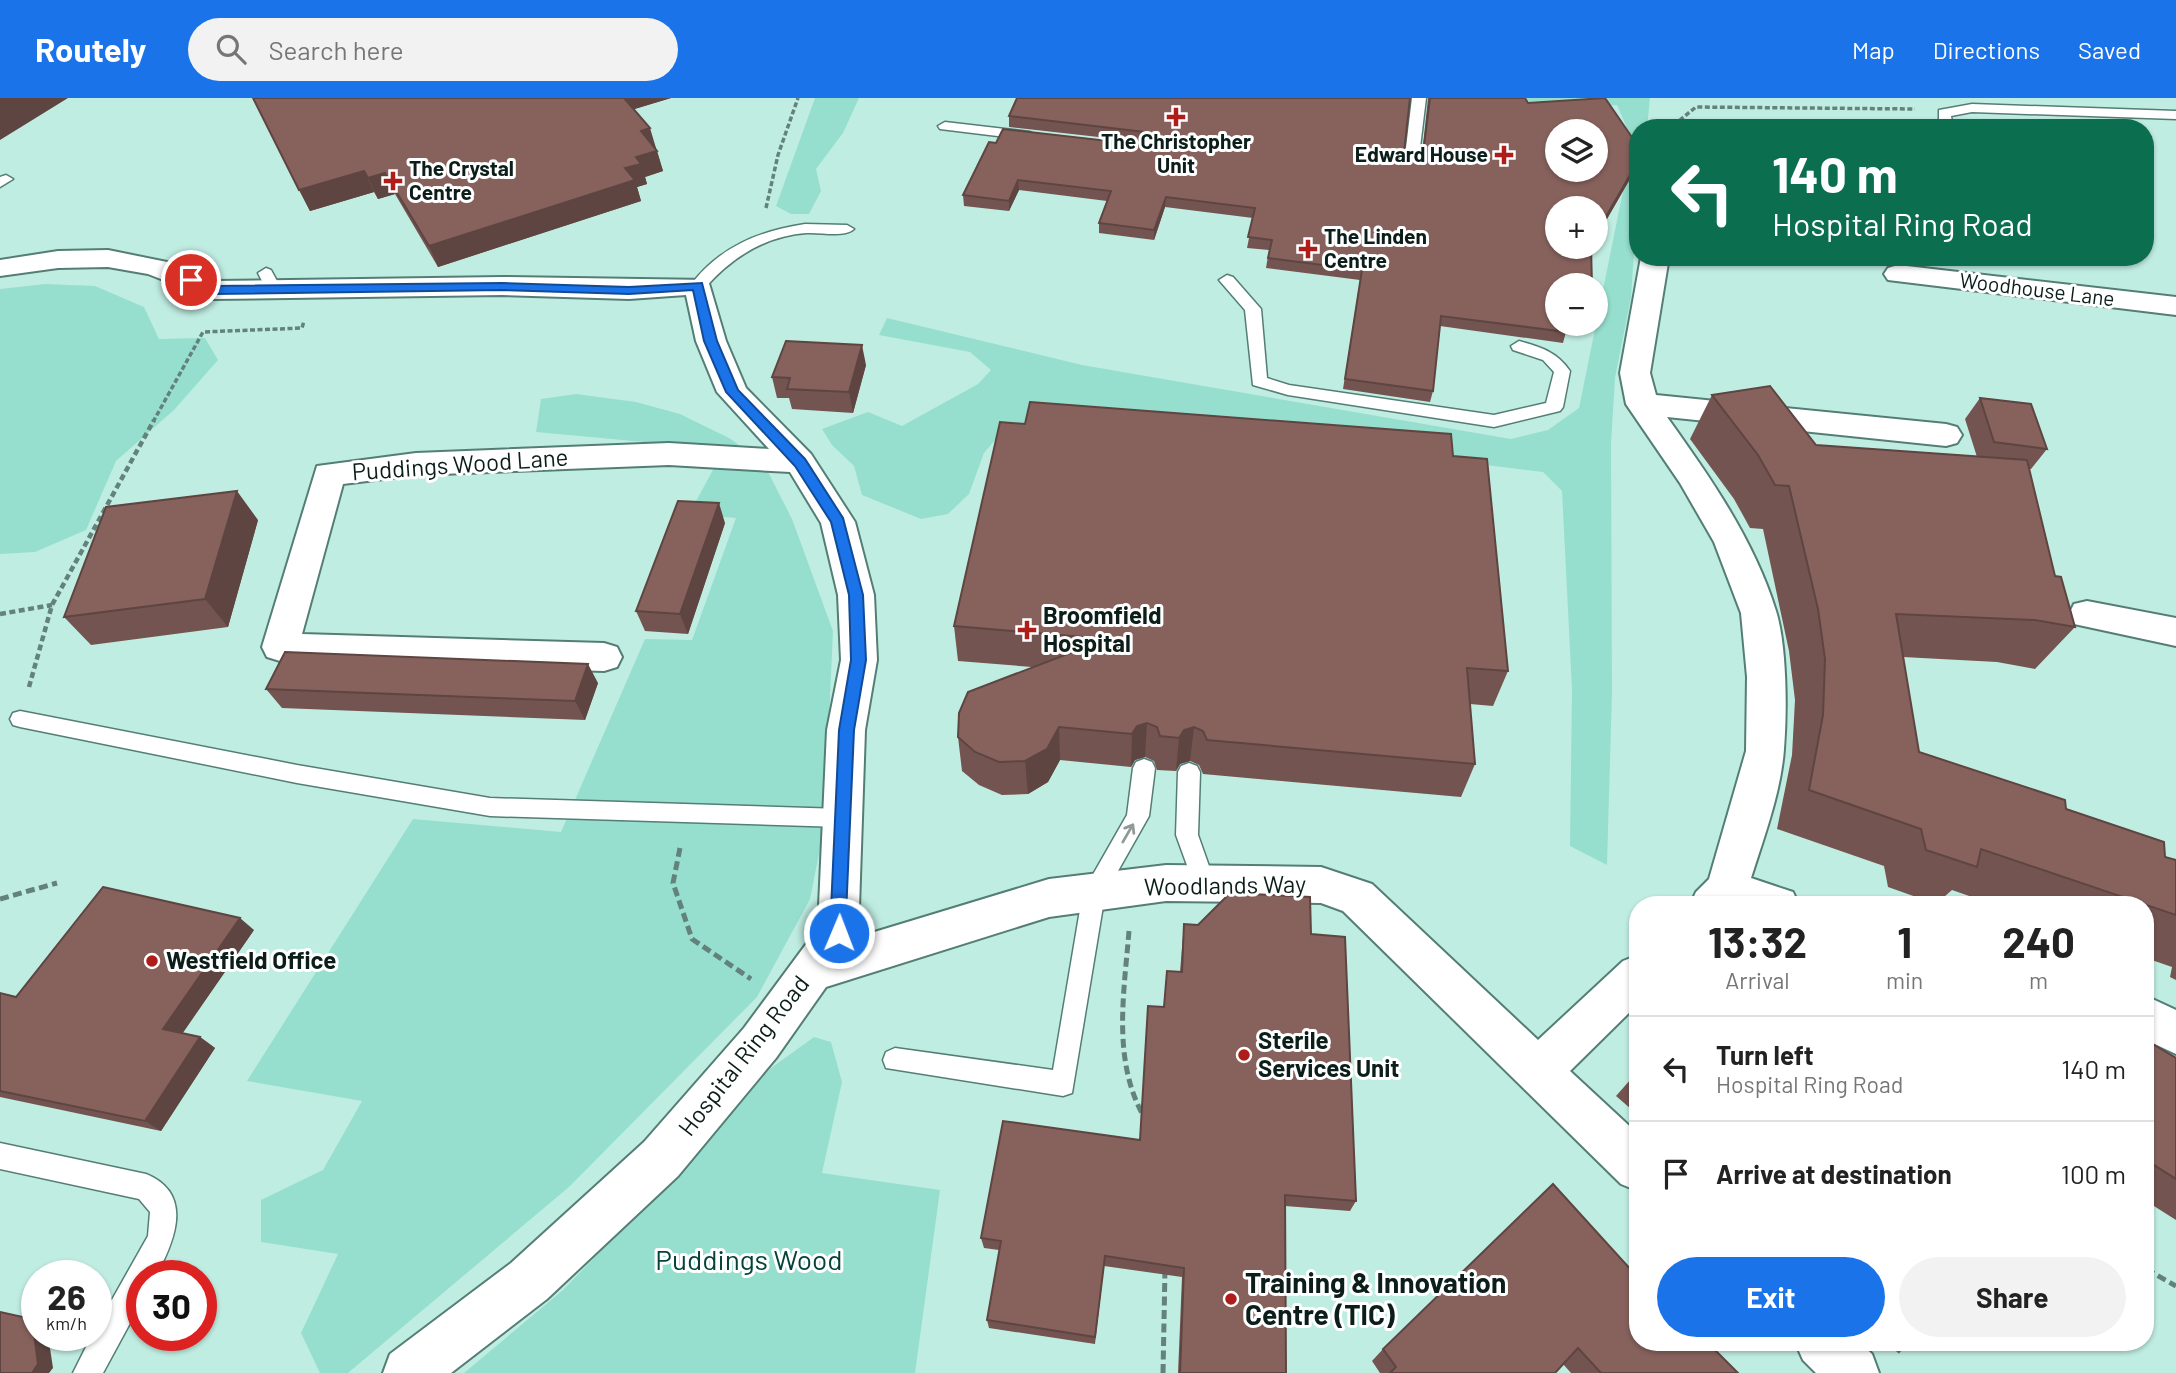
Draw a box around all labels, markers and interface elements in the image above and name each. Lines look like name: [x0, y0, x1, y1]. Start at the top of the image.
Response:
search box: [188, 18, 678, 81]
text: Routely: [35, 29, 146, 69]
icon: search: [212, 30, 250, 68]
text: Search here: [268, 34, 404, 65]
text: Map: [1852, 35, 1895, 64]
text: Directions: [1933, 35, 2040, 64]
text: Saved: [2078, 35, 2141, 64]
marker: The Christopher Unit: [1166, 107, 1186, 127]
map controls: [1545, 119, 1608, 336]
button: layers: [1545, 119, 1608, 182]
place label: The Christopher Unit: [1101, 128, 1251, 177]
place label: Edward House: [1355, 141, 1488, 166]
text: 140 m: [1772, 144, 1898, 203]
marker: Edward House: [1494, 145, 1514, 165]
icon: left: [1657, 147, 1748, 238]
place label: The Crystal Centre: [409, 155, 514, 204]
marker: The Crystal Centre: [383, 171, 403, 191]
button: +: [1545, 196, 1608, 259]
text: Hospital Ring Road: [1772, 204, 2033, 242]
place label: The Linden Centre: [1324, 223, 1427, 272]
marker: The Linden Centre: [1298, 239, 1318, 259]
pin: [161, 250, 221, 310]
icon: arrive: [172, 261, 210, 299]
street label: Woodhouse Lane: [1958, 267, 2116, 310]
button: −: [1545, 273, 1608, 336]
street label: Puddings Wood Lane: [351, 441, 569, 486]
place label: Broomfield Hospital: [1043, 600, 1161, 657]
marker: Broomfield Hospital: [1017, 620, 1037, 640]
one-way arrow: [1121, 824, 1135, 844]
street label: Woodlands Way: [1144, 869, 1306, 900]
position arrow: [802, 896, 876, 970]
text: 13:32: [1708, 916, 1807, 966]
text: 1: [1897, 916, 1912, 966]
text: 240: [2002, 916, 2075, 966]
place label: Westfield Office: [166, 945, 336, 974]
marker: Westfield Office: [144, 953, 160, 969]
text: Arrival: [1725, 966, 1790, 994]
text: min: [1886, 966, 1923, 994]
text: m: [2029, 966, 2048, 994]
street label: Hospital Ring Road: [671, 969, 814, 1141]
place label: Sterile Services Unit: [1258, 1025, 1399, 1082]
text: Turn left: [1716, 1039, 1814, 1070]
marker: Sterile Services Unit: [1236, 1047, 1252, 1063]
icon: left: [1657, 1050, 1695, 1088]
text: 140 m: [2061, 1053, 2126, 1084]
text: Hospital Ring Road: [1716, 1070, 1903, 1098]
icon: arrive: [1657, 1155, 1695, 1193]
text: Arrive at destination: [1716, 1158, 1952, 1189]
text: 100 m: [2061, 1158, 2126, 1189]
park label: Puddings Wood: [655, 1242, 843, 1276]
button: Exit: [1657, 1257, 1885, 1337]
button: Share: [1899, 1257, 2126, 1337]
speed limit sign: 30: [126, 1260, 217, 1351]
place label: Training & Innovation Centre (TIC): [1245, 1265, 1506, 1331]
text: 26: [47, 1275, 86, 1317]
marker: Training & Innovation Centre (TIC): [1223, 1291, 1239, 1307]
text: km/h: [46, 1312, 87, 1334]

